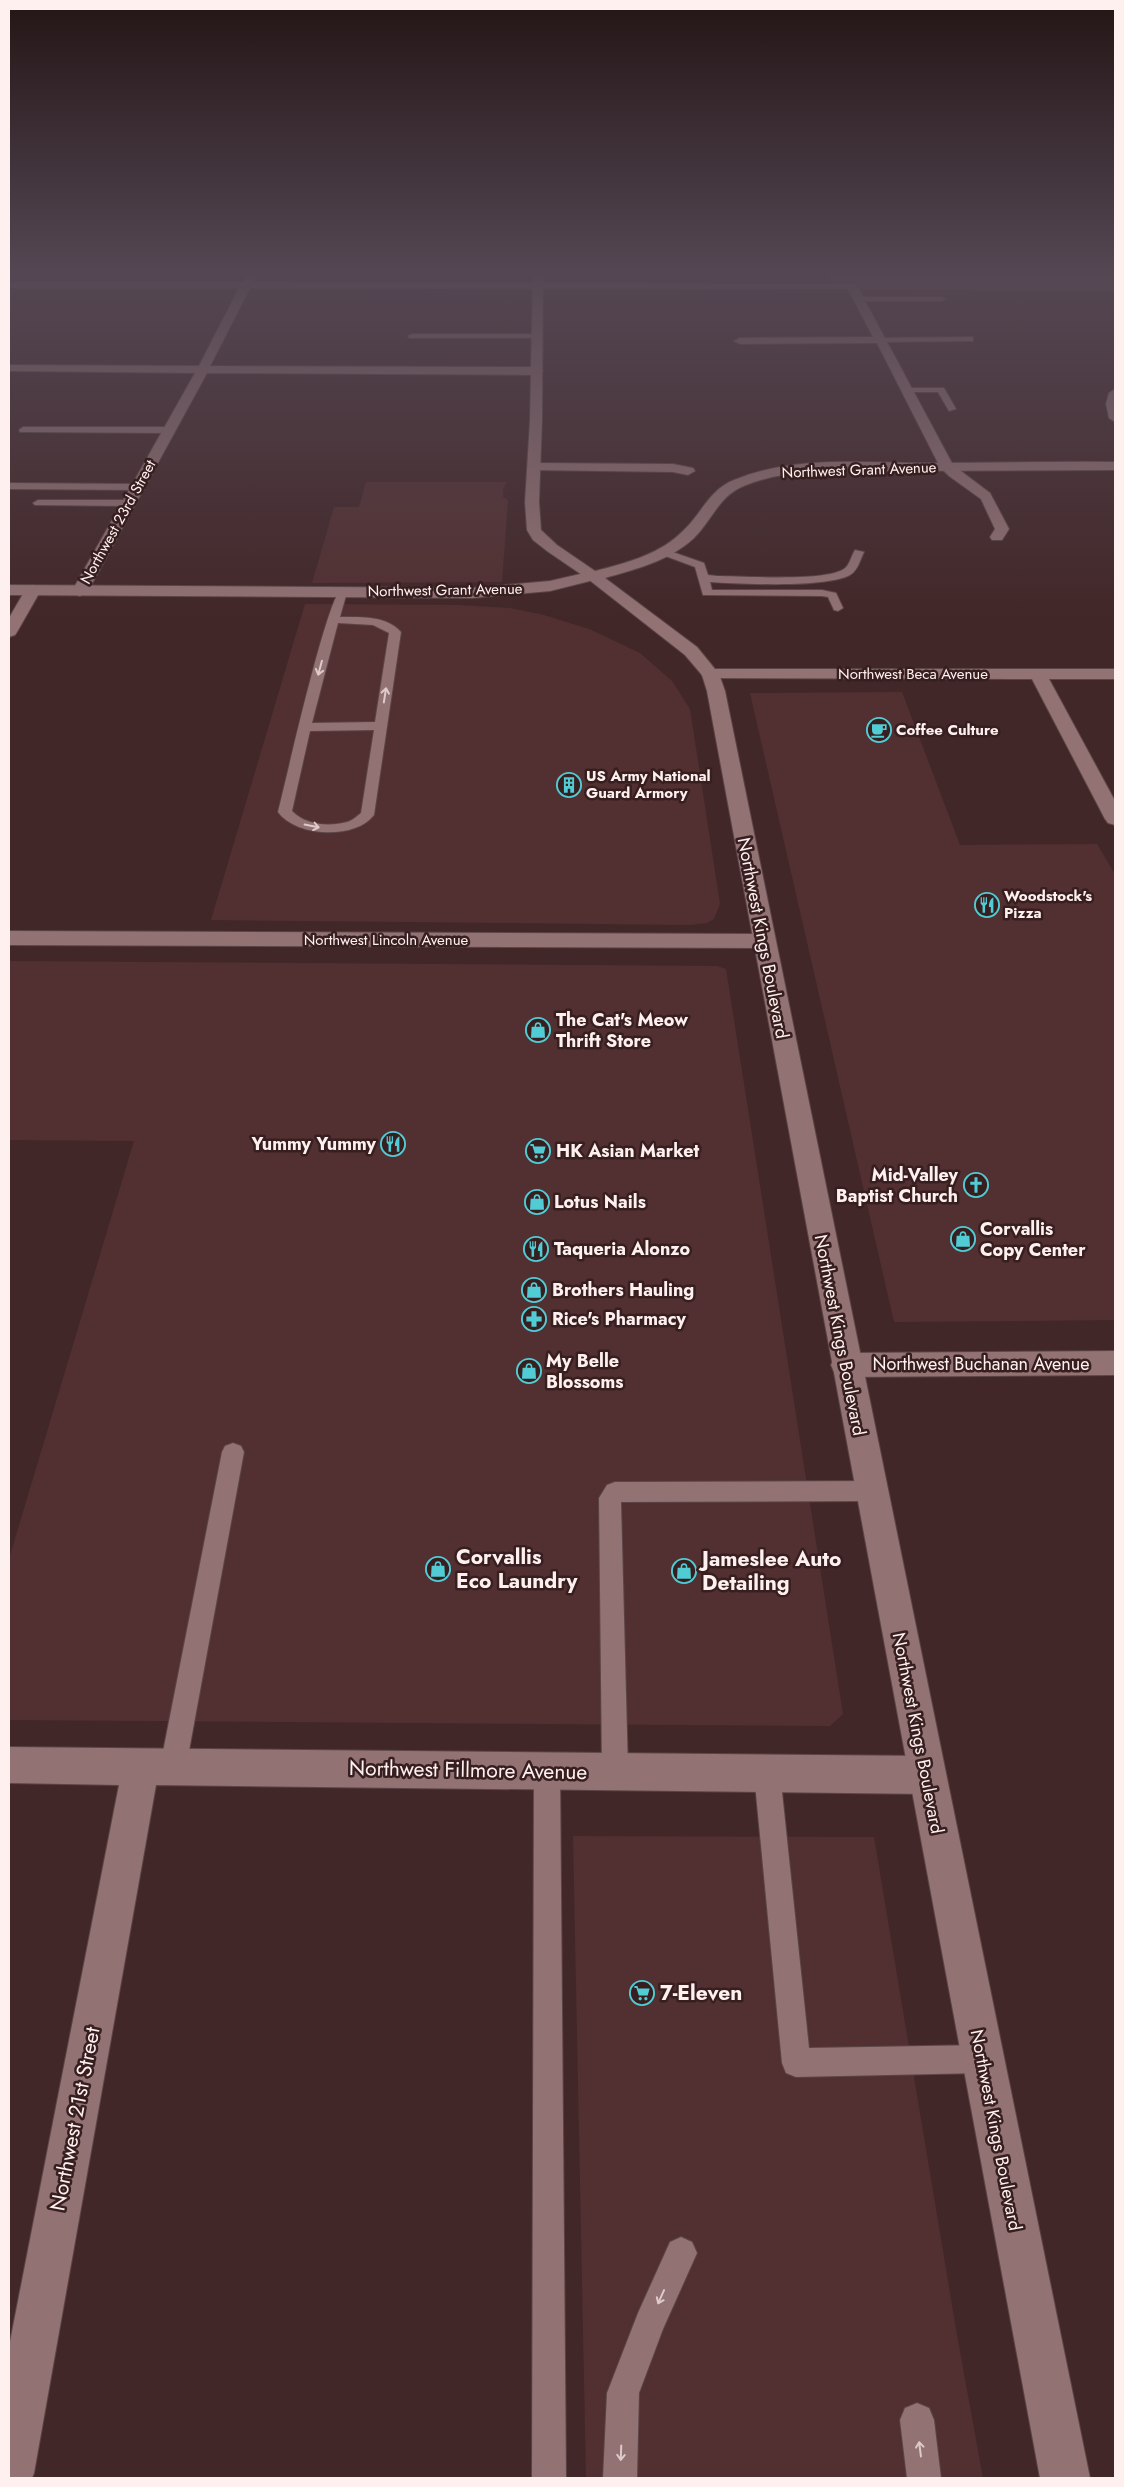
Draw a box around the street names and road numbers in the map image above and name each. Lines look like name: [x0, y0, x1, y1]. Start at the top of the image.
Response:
street label: Northwest 23rd Street: [75, 456, 161, 588]
street label: Northwest Grant Avenue: [781, 456, 937, 484]
street label: Northwest Grant Avenue: [367, 578, 523, 602]
street label: Northwest Beca Avenue: [838, 663, 988, 685]
street label: Northwest Kings Boulevard: [731, 835, 795, 1041]
street label: Northwest Lincoln Avenue: [304, 929, 469, 951]
street label: Northwest Kings Boulevard: [808, 1232, 872, 1438]
street label: Northwest Buchanan Avenue: [872, 1351, 1090, 1377]
street label: Northwest Kings Boulevard: [886, 1630, 950, 1836]
street label: Northwest Fillmore Avenue: [349, 1753, 588, 1787]
street label: Northwest 21st Street: [42, 2024, 108, 2214]
street label: Northwest Kings Boulevard: [964, 2027, 1028, 2233]

